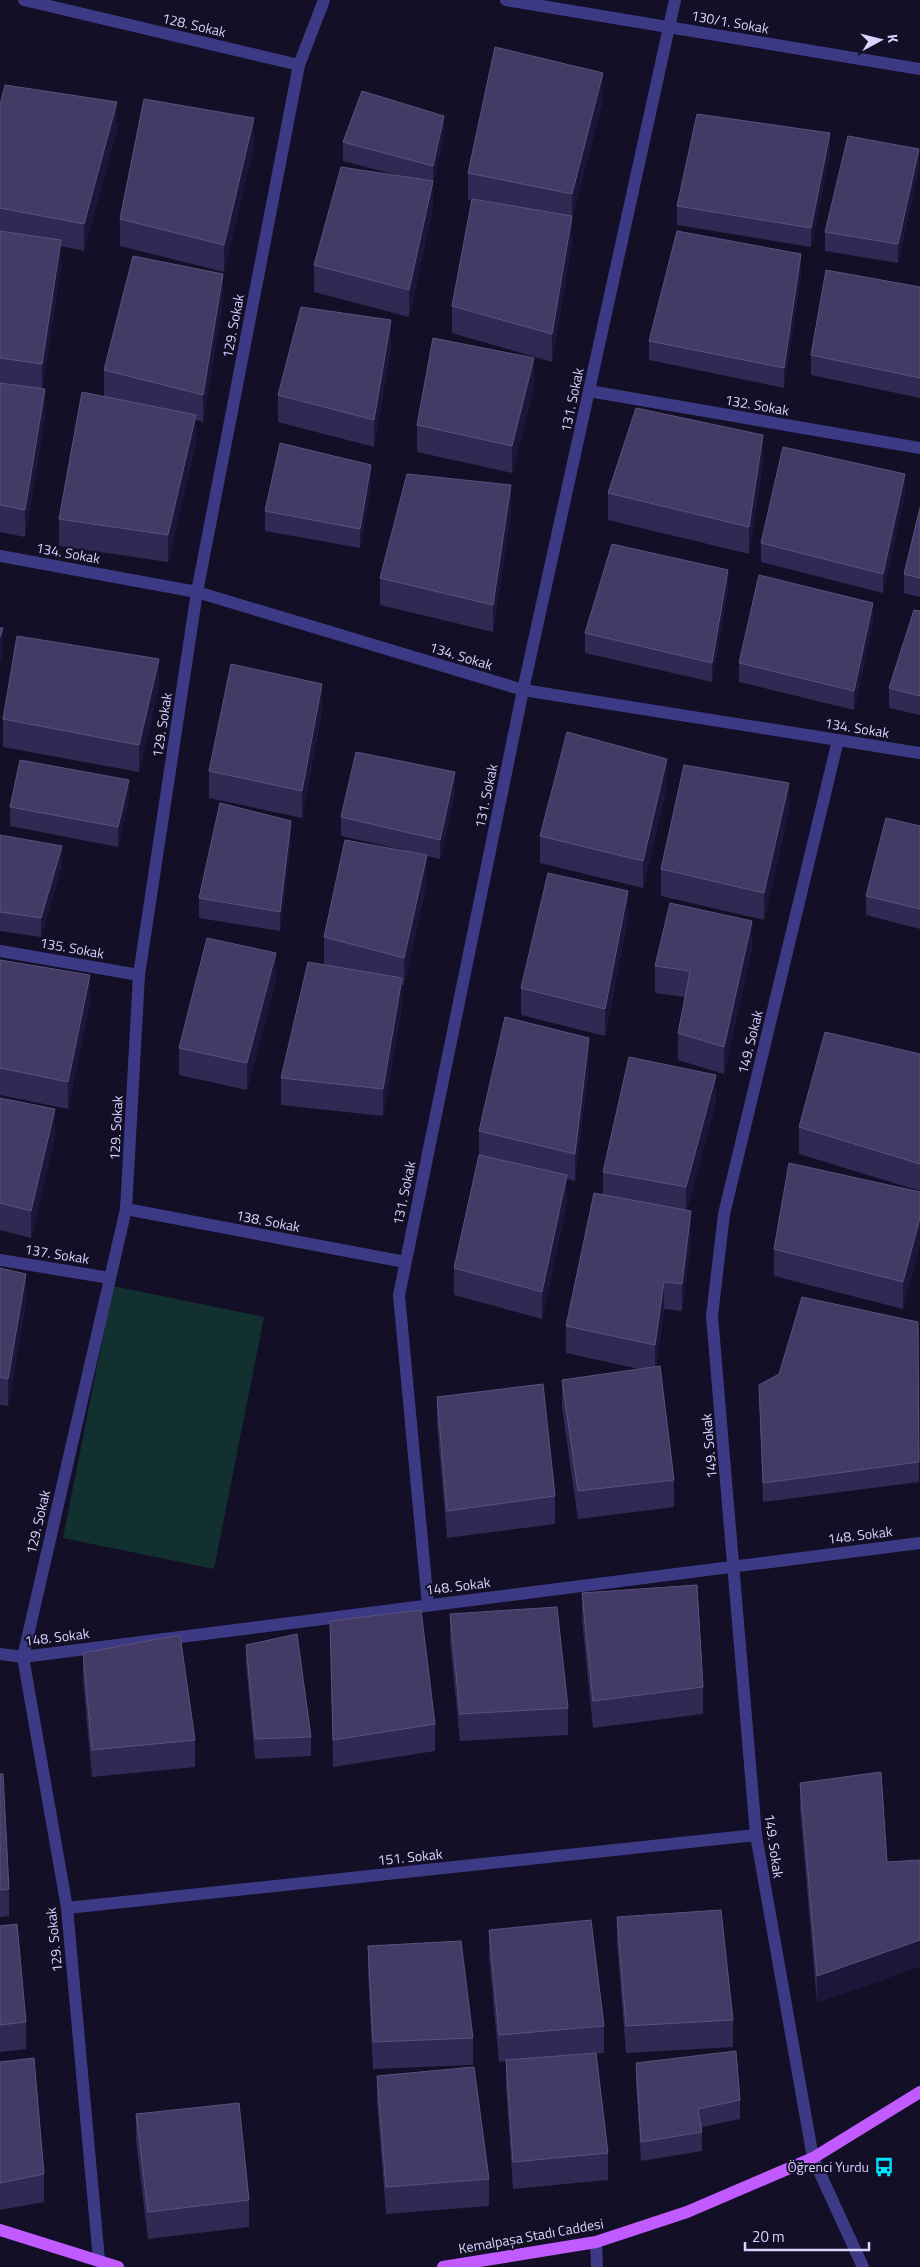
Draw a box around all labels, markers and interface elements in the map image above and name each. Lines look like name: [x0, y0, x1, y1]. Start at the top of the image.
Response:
street label: 130/1. Sokak: [690, 4, 771, 39]
street label: 128. Sokak: [160, 7, 228, 42]
north arrow: [855, 15, 905, 65]
text: K: [882, 33, 904, 44]
street label: 129. Sokak: [216, 292, 249, 360]
street label: 131. Sokak: [554, 366, 589, 434]
street label: 132. Sokak: [723, 389, 791, 421]
street label: 134. Sokak: [34, 537, 102, 569]
street label: 134. Sokak: [427, 636, 496, 675]
street label: 129. Sokak: [146, 691, 177, 759]
street label: 134. Sokak: [823, 712, 891, 743]
street label: 131. Sokak: [468, 762, 503, 830]
street label: 135. Sokak: [38, 932, 106, 964]
street label: 149. Sokak: [731, 1008, 768, 1076]
street label: 129. Sokak: [103, 1095, 128, 1161]
street label: 131. Sokak: [386, 1159, 421, 1227]
street label: 138. Sokak: [234, 1204, 302, 1237]
street label: 137. Sokak: [23, 1238, 91, 1269]
street label: 149. Sokak: [695, 1412, 722, 1479]
street label: 129. Sokak: [20, 1488, 55, 1556]
street label: 148. Sokak: [826, 1520, 894, 1549]
street label: 148. Sokak: [424, 1571, 492, 1600]
street label: 148. Sokak: [23, 1622, 91, 1651]
street label: 149. Sokak: [760, 1812, 789, 1880]
street label: 151. Sokak: [377, 1843, 444, 1870]
street label: 129. Sokak: [40, 1906, 67, 1973]
place label: Öğrenci Yurdu: [787, 2156, 869, 2177]
bus stop icon: Öğrenci Yurdu: [873, 2156, 895, 2178]
street label: Kemalpaşa Stadı Caddesi: [457, 2212, 605, 2259]
scale bar: [745, 2220, 869, 2252]
text: 20 m: [752, 2225, 785, 2248]

